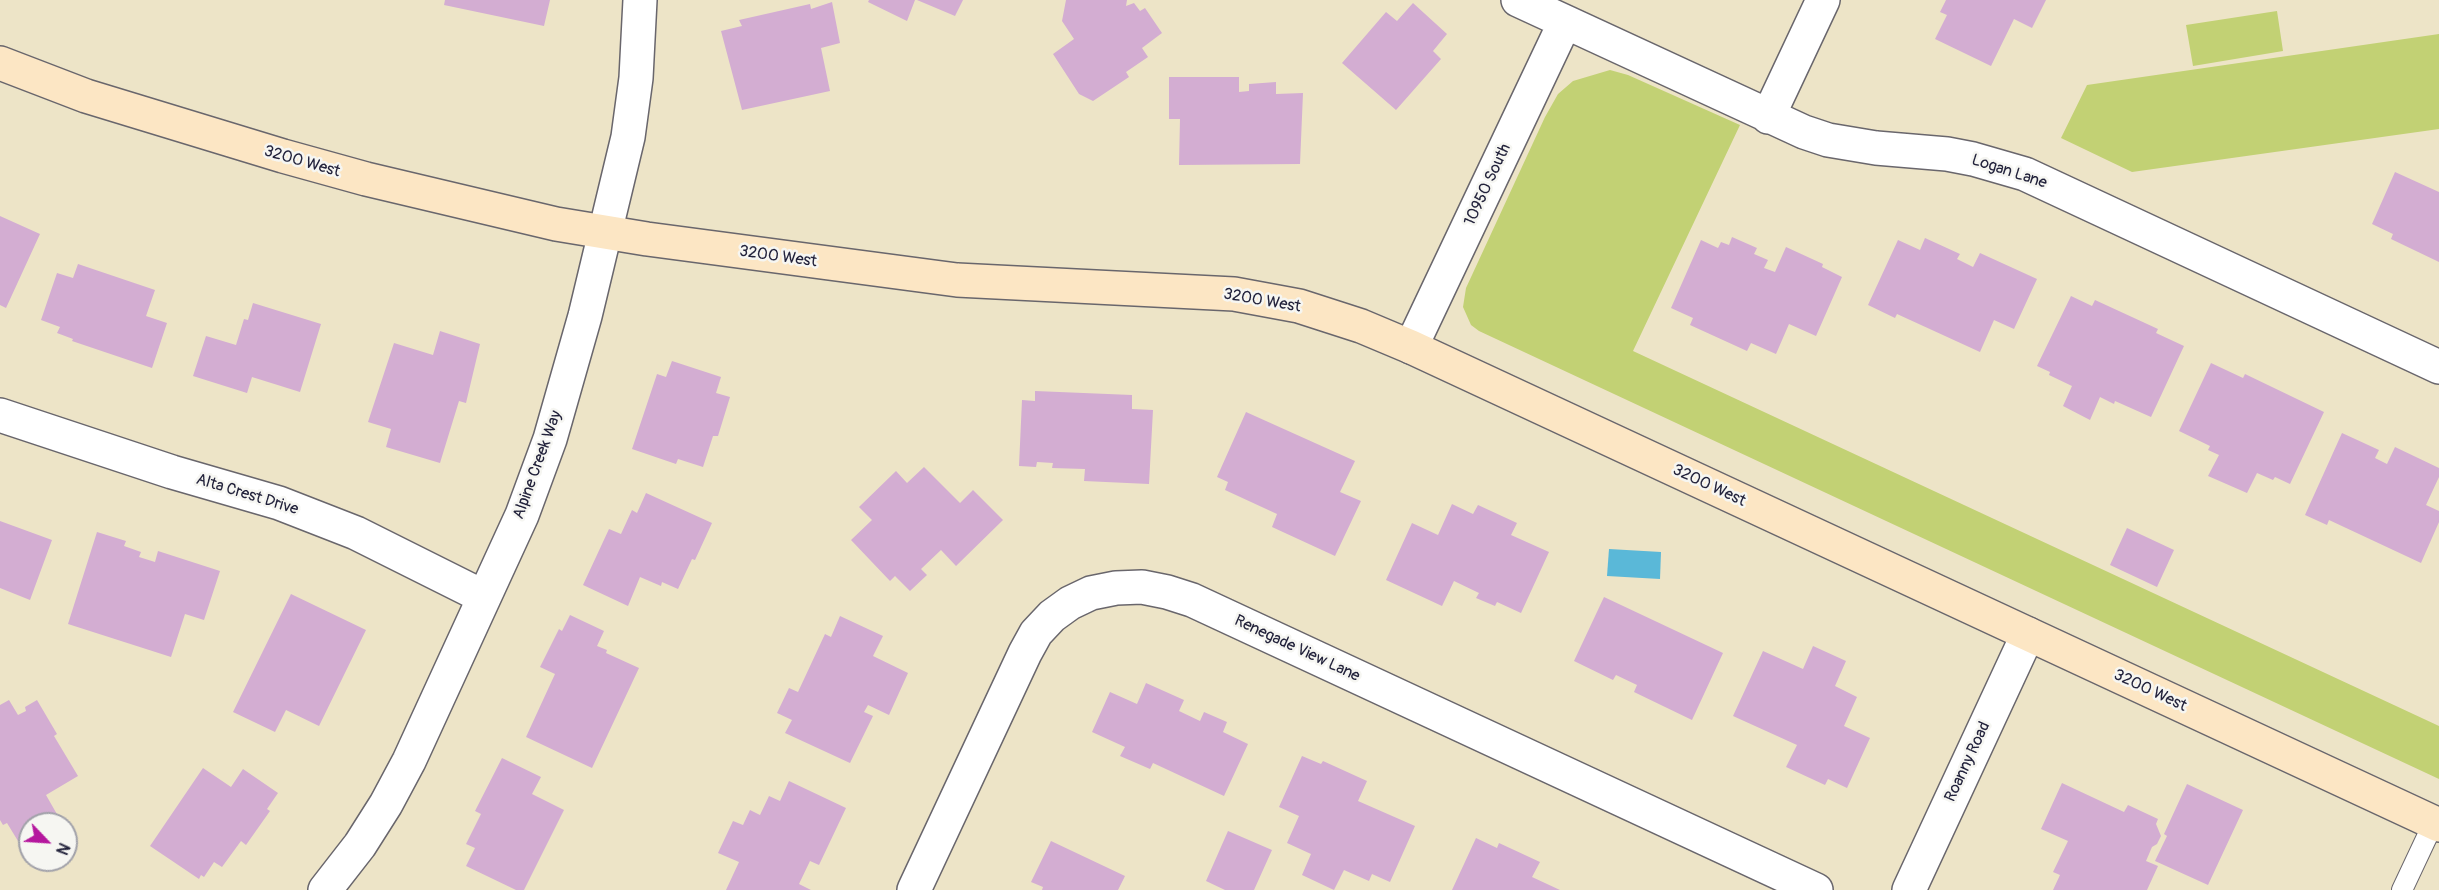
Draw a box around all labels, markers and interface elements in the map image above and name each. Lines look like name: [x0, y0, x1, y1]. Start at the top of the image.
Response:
street label: 10950 South: [1461, 141, 1515, 229]
street label: 3200 West: [262, 142, 342, 182]
street label: Logan Lane: [1969, 151, 2049, 193]
street label: 3200 West: [738, 242, 818, 272]
street label: 3200 West: [1222, 285, 1302, 317]
street label: Alpine Creek Way: [509, 408, 567, 522]
street label: 3200 West: [1669, 461, 1749, 511]
street label: Alta Crest Drive: [194, 470, 300, 520]
street label: Renegade View Lane: [1231, 612, 1363, 686]
street label: 3200 West: [2110, 666, 2190, 716]
street label: Roanny Road: [1941, 719, 1995, 805]
north arrow: [18, 812, 78, 872]
text: N: [51, 840, 74, 858]

